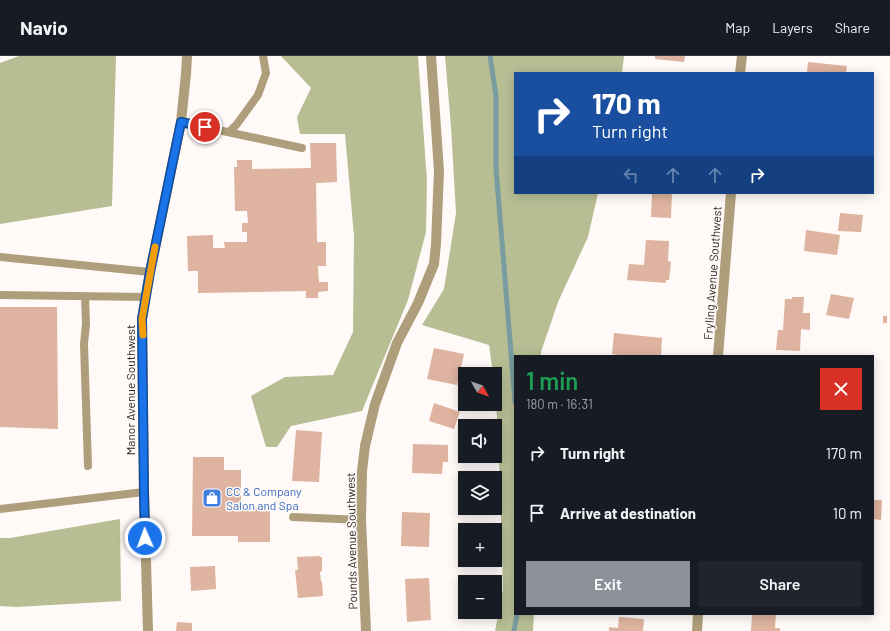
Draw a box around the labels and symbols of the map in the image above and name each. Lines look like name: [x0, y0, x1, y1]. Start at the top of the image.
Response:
pin: [188, 110, 222, 144]
street label: Fryling Avenue Southwest: [700, 206, 724, 340]
street label: Manor Avenue Southwest: [123, 325, 137, 455]
north arrow: [458, 367, 502, 411]
street label: Pounds Avenue Southwest: [343, 472, 359, 610]
place label: CC & Company Salon and Spa: [226, 484, 302, 512]
shop icon: CC & Company Salon and Spa: [201, 487, 223, 509]
position arrow: [124, 517, 166, 559]

